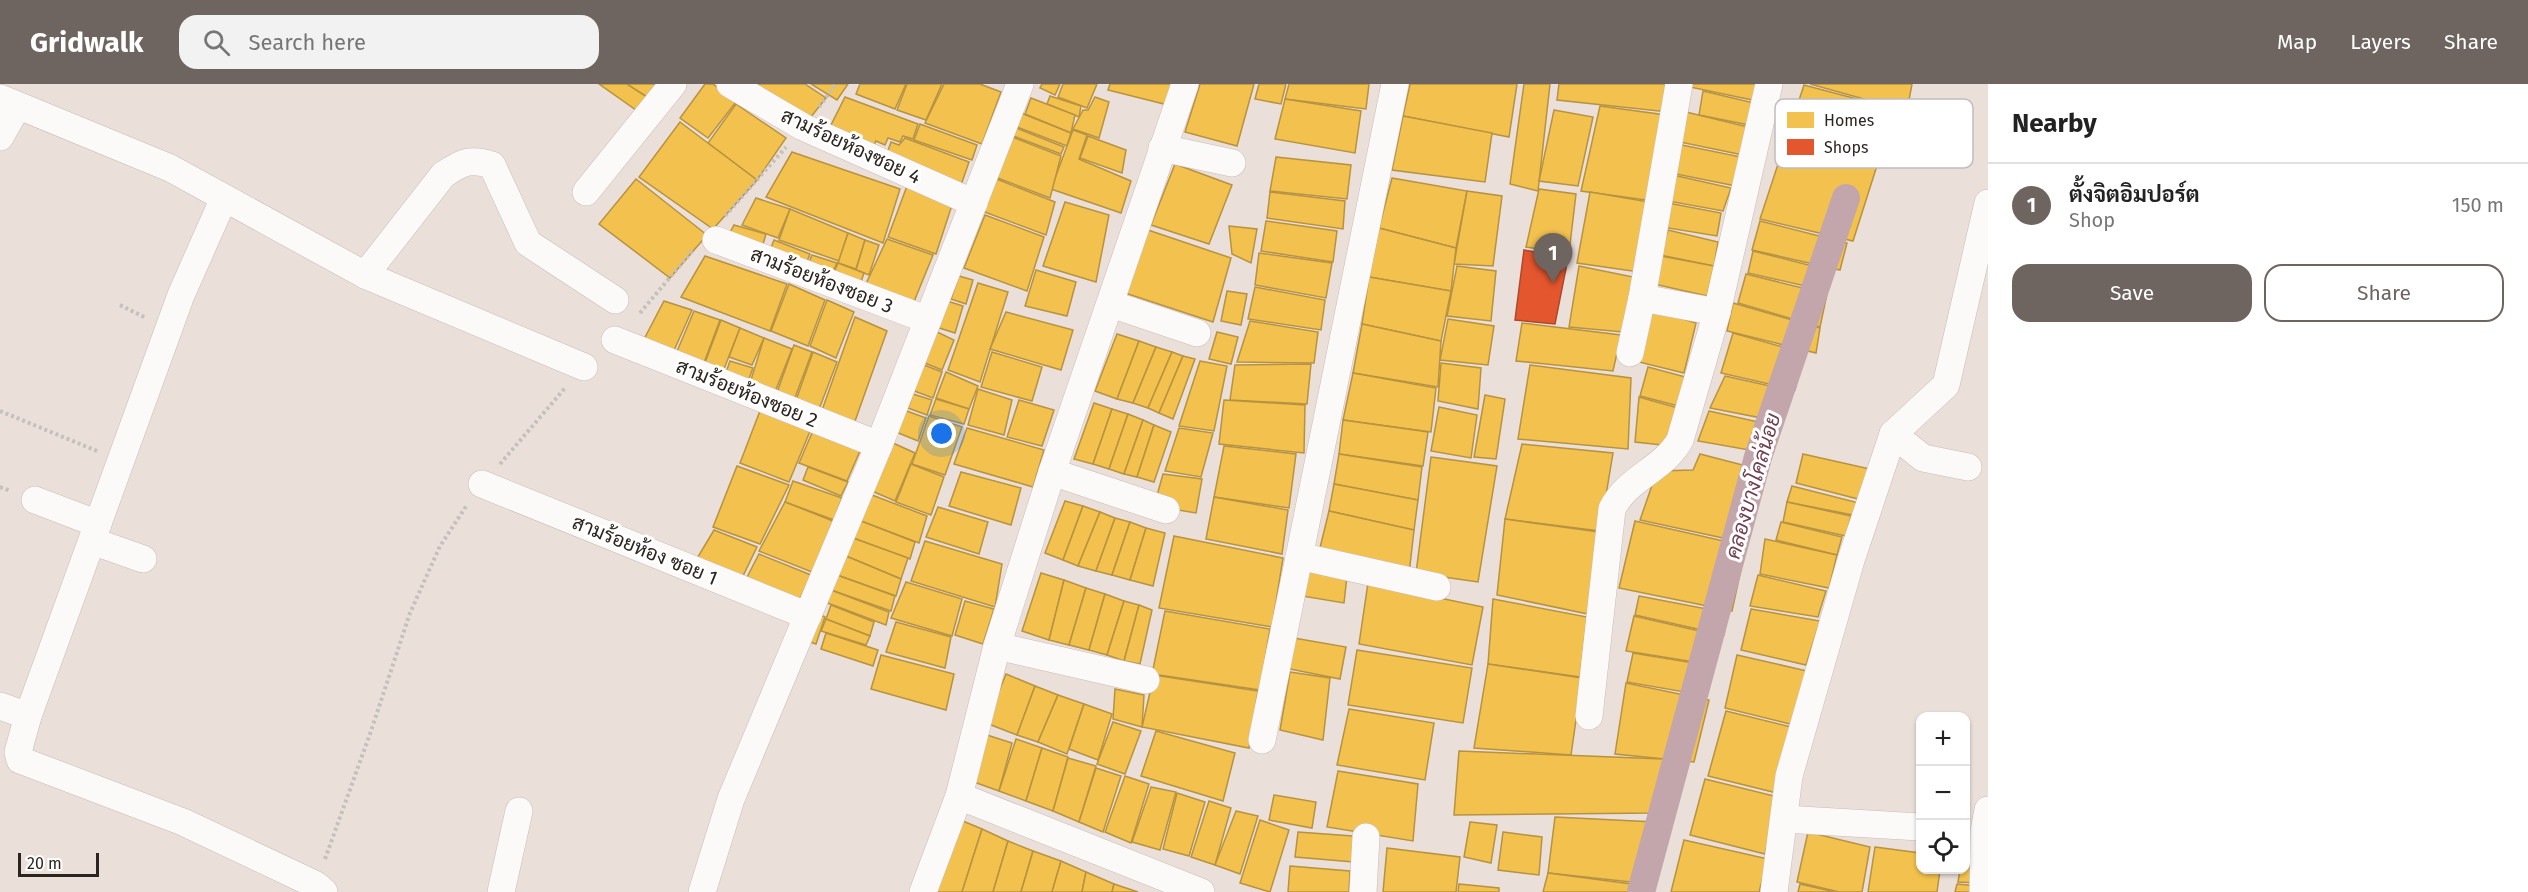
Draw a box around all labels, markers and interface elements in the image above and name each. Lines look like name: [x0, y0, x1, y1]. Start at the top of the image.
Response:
search box: [179, 15, 599, 69]
text: Gridwalk: [30, 26, 143, 59]
icon: search: [200, 26, 233, 59]
text: Search here: [248, 29, 366, 56]
text: Map: [2277, 29, 2317, 55]
text: Layers: [2350, 29, 2411, 55]
text: Share: [2444, 29, 2498, 55]
legend: [1775, 99, 1973, 168]
street label: สามร้อยห้องซอย 4: [777, 103, 925, 189]
text: Nearby: [2012, 108, 2097, 139]
text: Homes: [1824, 111, 1874, 130]
text: Shops: [1824, 138, 1868, 157]
text: ตั้งจิตอิมปอร์ต: [2069, 181, 2200, 208]
text: 1: [2027, 193, 2036, 217]
text: 150 m: [2452, 193, 2504, 217]
text: Shop: [2069, 208, 2115, 232]
pin: 1: [1534, 234, 1572, 283]
street label: สามร้อยห้องซอย 3: [747, 242, 897, 318]
button: Save: [2012, 264, 2252, 322]
button: Share: [2264, 264, 2504, 322]
street label: สามร้อยห้องซอย 2: [673, 354, 821, 432]
water label: คลองบางโคล่น้อย: [1720, 410, 1786, 562]
your location: [927, 419, 956, 448]
street label: สามร้อยห้อง ซอย 1: [569, 510, 721, 590]
map controls: [1916, 712, 1970, 874]
button: +: [1916, 712, 1970, 766]
button: −: [1916, 766, 1970, 820]
button: locate: [1916, 820, 1970, 874]
scale bar: [18, 850, 99, 878]
text: 20 m: [27, 854, 62, 873]

